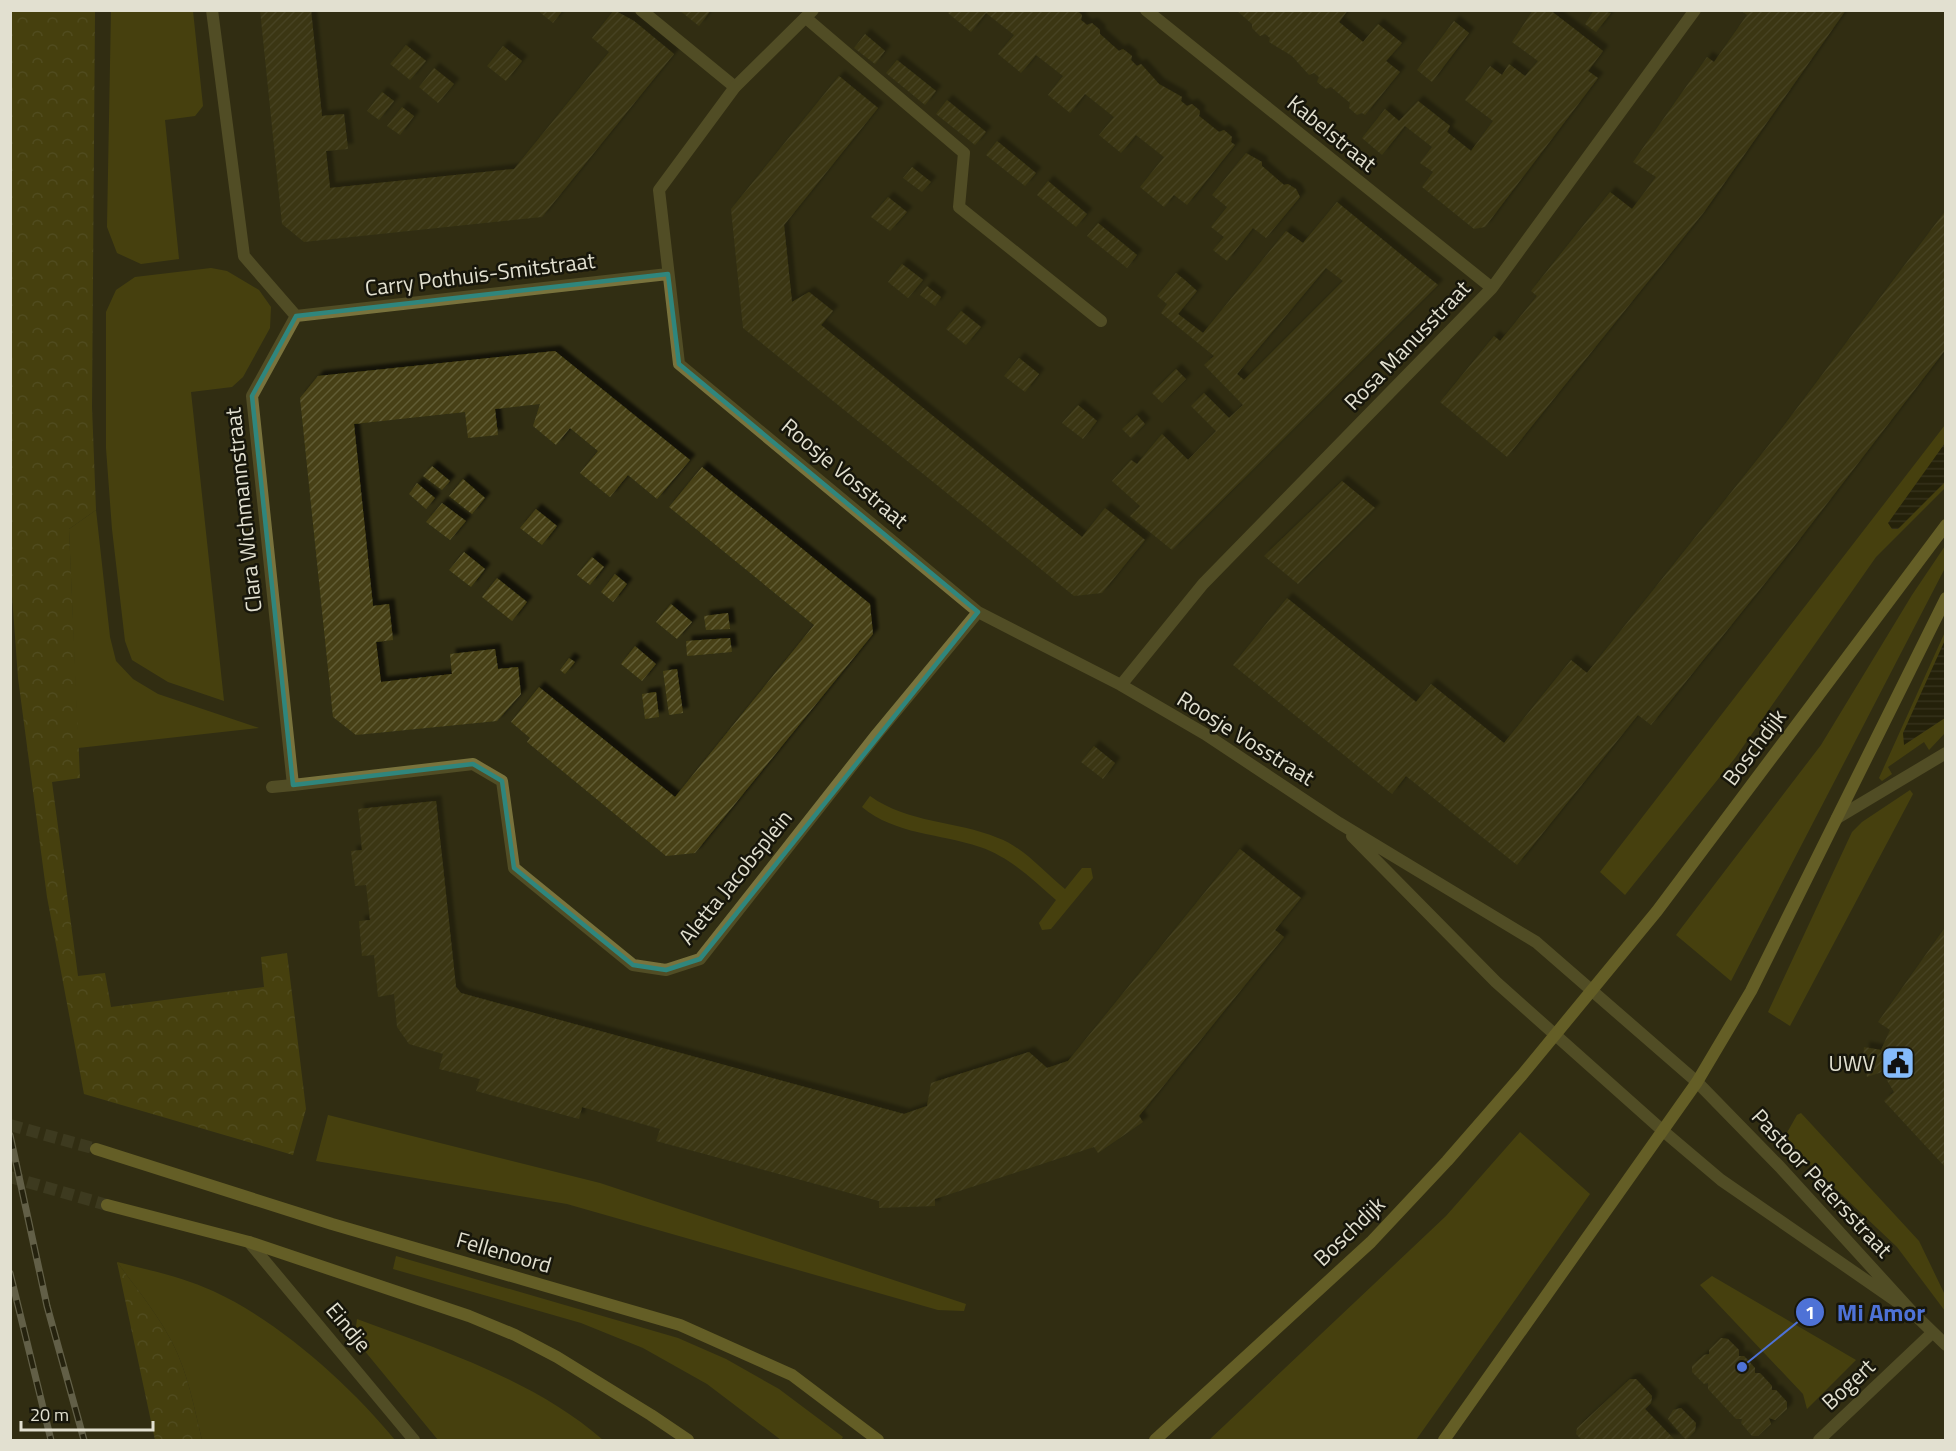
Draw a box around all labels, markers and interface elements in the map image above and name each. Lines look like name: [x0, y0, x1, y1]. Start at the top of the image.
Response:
street label: Kabelstraat: [1280, 86, 1384, 180]
street label: Carry Pothuis-Smitstraat: [363, 243, 597, 305]
street label: Rosa Manusstraat: [1336, 272, 1478, 418]
street label: Clara Wichmannstraat: [215, 406, 271, 614]
street label: Roosje Vosstraat: [774, 410, 916, 537]
street label: Roosje Vosstraat: [1170, 682, 1322, 794]
street label: Boschdijk: [1714, 701, 1795, 793]
street label: Aletta Jacobsplein: [670, 802, 800, 952]
public building icon: UWV: [1880, 1045, 1916, 1081]
place label: UWV: [1829, 1046, 1875, 1080]
street label: Pastoor Petersstraat: [1744, 1101, 1901, 1266]
street label: Boschdijk: [1305, 1188, 1393, 1274]
street label: Fellenoord: [452, 1222, 556, 1282]
callout: Mi Amor: [1795, 1291, 1937, 1333]
street label: Eindje: [318, 1294, 380, 1360]
text: Mi Amor: [1837, 1294, 1925, 1330]
text: 1: [1805, 1299, 1815, 1326]
street label: Bogert: [1813, 1350, 1883, 1418]
scale bar: [21, 1394, 153, 1432]
text: 20 m: [30, 1401, 69, 1428]

